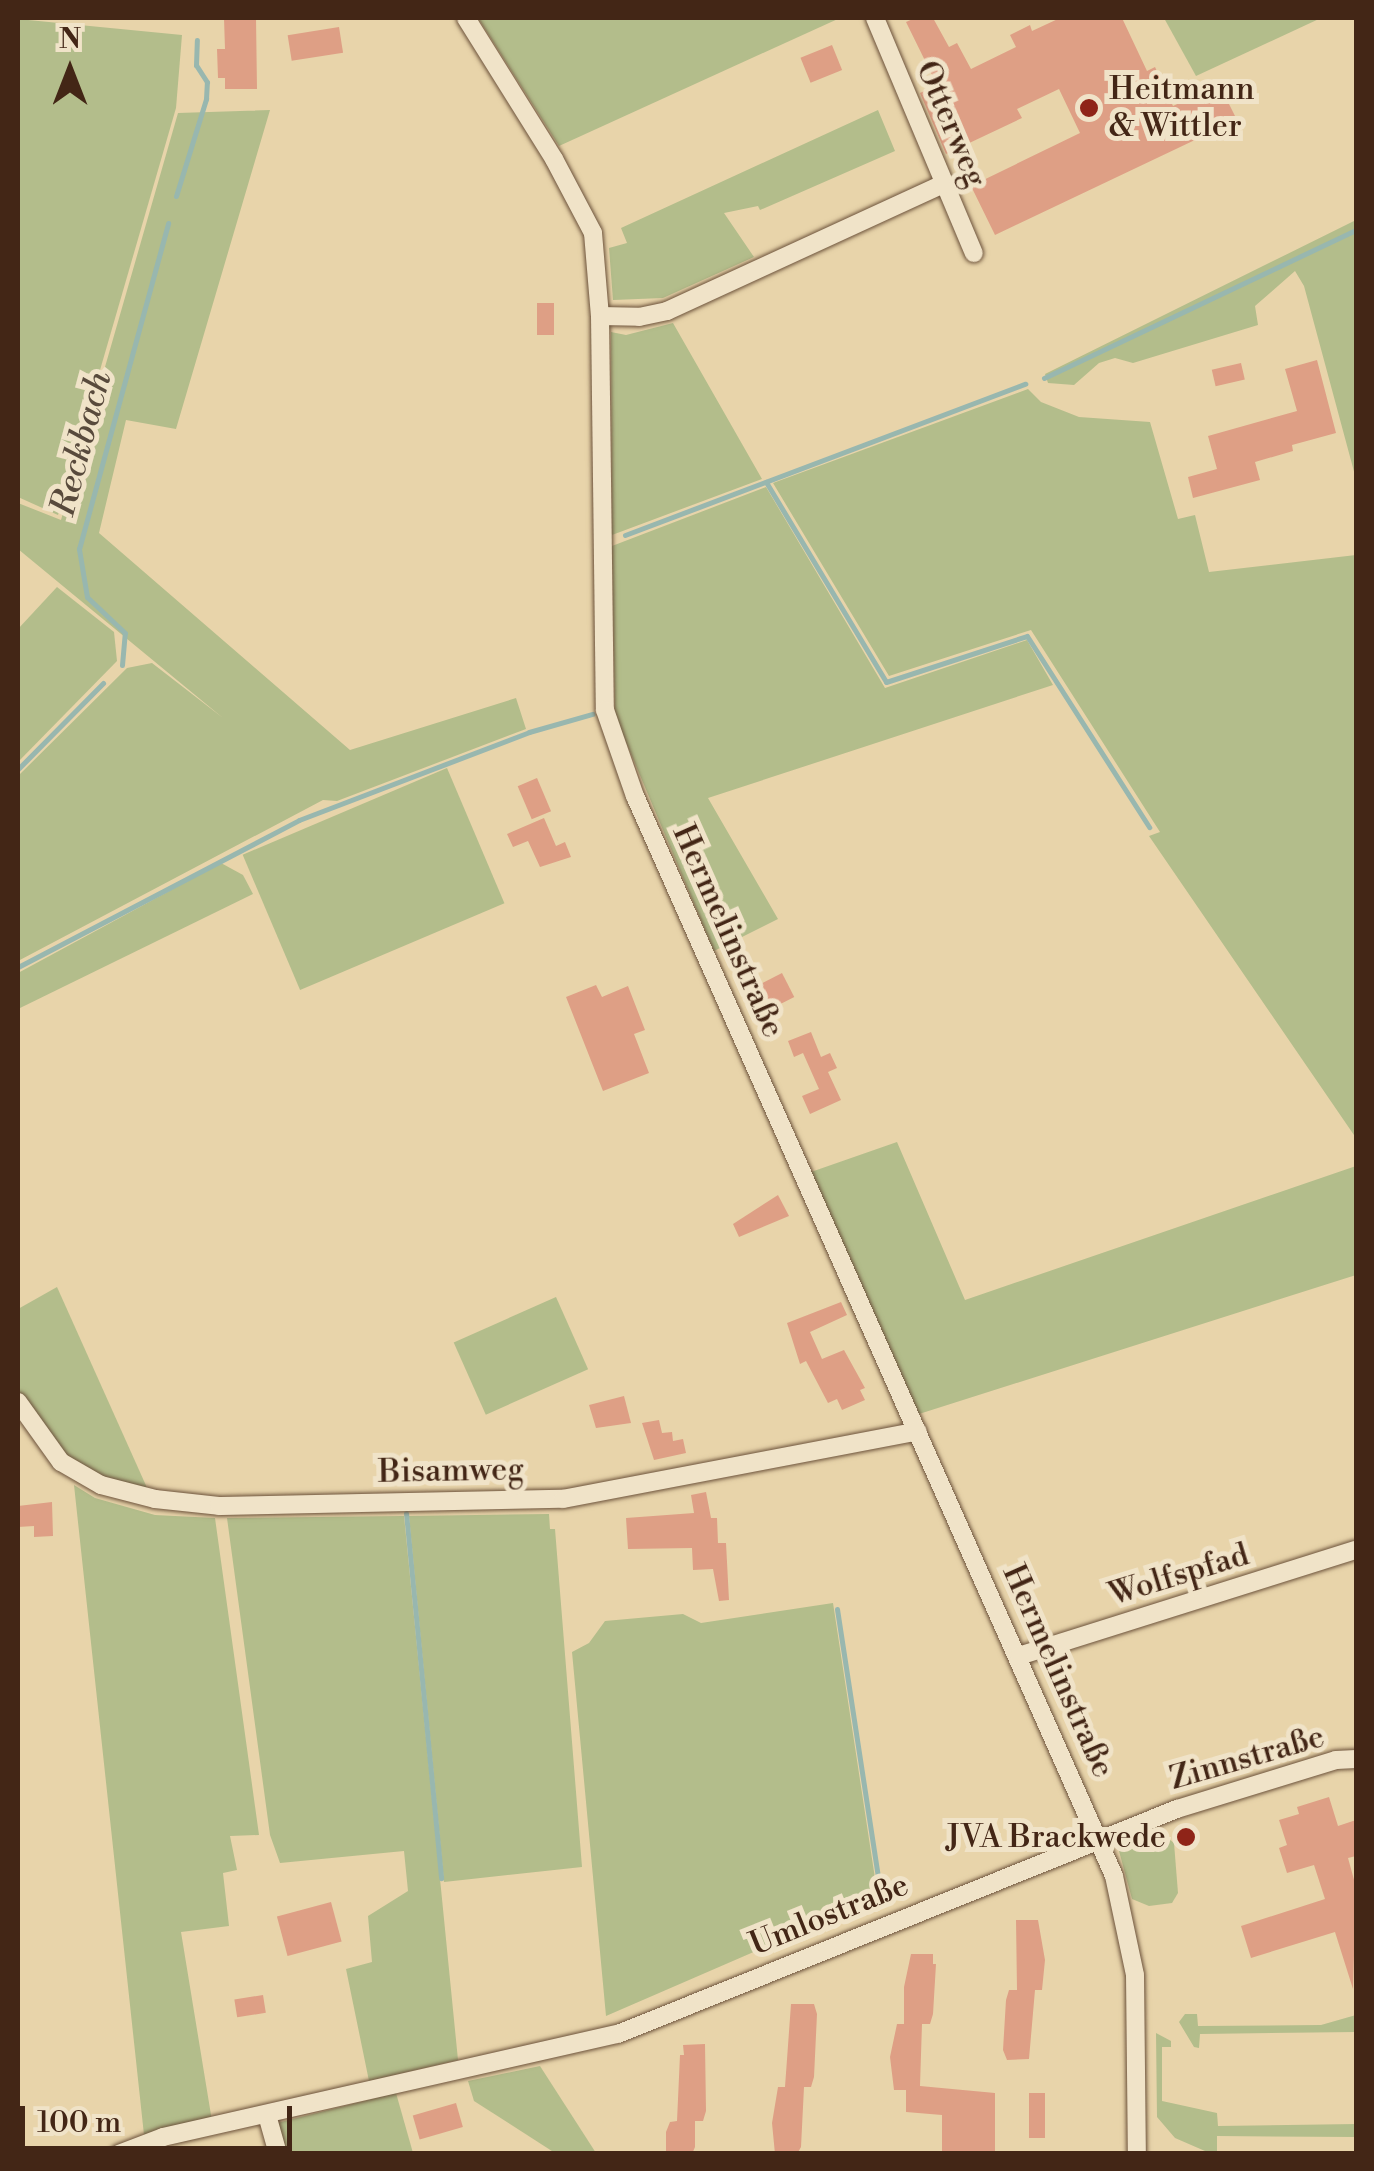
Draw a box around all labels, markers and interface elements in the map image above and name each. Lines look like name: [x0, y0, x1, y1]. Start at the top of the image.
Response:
north arrow: [20, 20, 120, 120]
text: N: [59, 22, 81, 57]
street label: Otterweg: [907, 55, 995, 193]
place label: Heitmann & Wittler: [1109, 71, 1255, 146]
marker: Heitmann & Wittler: [1078, 97, 1100, 119]
water label: Reckbach: [43, 367, 121, 521]
street label: Hermelinstraße: [664, 819, 792, 1043]
street label: Bisamweg: [378, 1451, 524, 1491]
street label: Wolfspfad: [1104, 1536, 1254, 1614]
street label: Hermelinstraße: [994, 1559, 1122, 1783]
street label: Zinnstraße: [1165, 1718, 1329, 1798]
place label: JVA Brackwede: [946, 1818, 1166, 1856]
marker: JVA Brackwede: [1175, 1826, 1197, 1848]
street label: Umlostraße: [744, 1866, 914, 1964]
scale bar: [25, 2086, 298, 2148]
text: 100 m: [37, 2104, 121, 2142]

